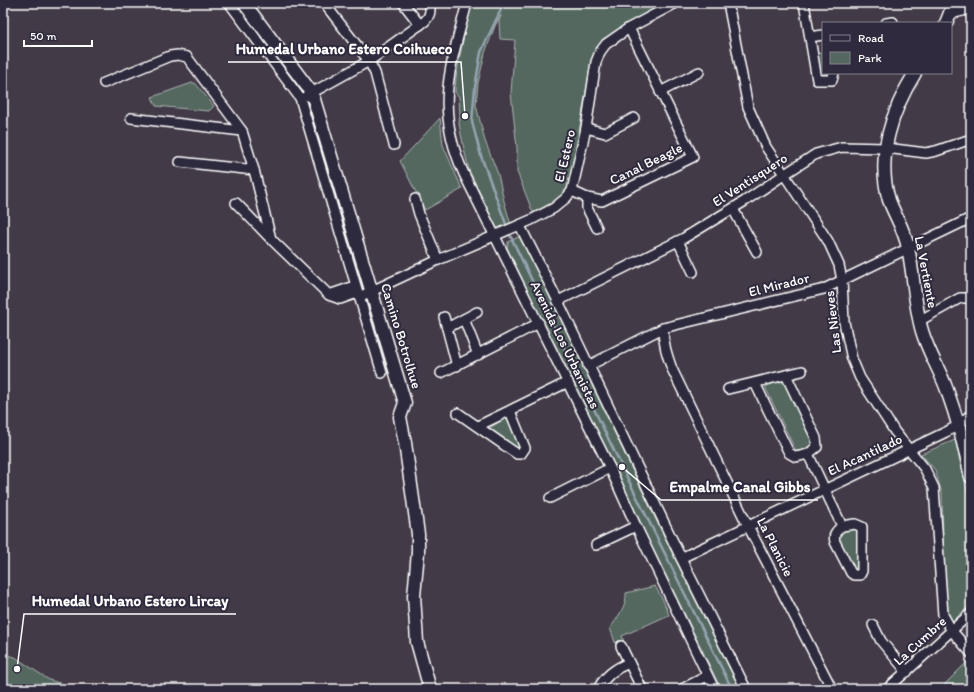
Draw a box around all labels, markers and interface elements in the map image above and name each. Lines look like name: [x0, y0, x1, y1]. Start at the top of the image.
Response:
scale bar: [24, 22, 92, 48]
legend: [822, 22, 952, 74]
text: 50 m: [30, 29, 56, 43]
text: Road: [858, 31, 884, 45]
callout: Humedal Urbano Estero Coihueco: [228, 35, 461, 62]
text: Humedal Urbano Estero Coihueco: [236, 40, 453, 58]
text: Park: [858, 51, 882, 65]
street label: El Estero: [551, 128, 579, 184]
street label: Canal Beagle: [607, 139, 685, 189]
street label: El Ventisquero: [709, 149, 791, 211]
street label: La Vertiente: [911, 234, 941, 310]
street label: El Mirador: [747, 269, 812, 301]
street label: Avenida Los Urbanistas: [527, 278, 603, 412]
street label: Camino Botrolhue: [377, 281, 425, 391]
street label: Las Nieves: [821, 290, 845, 354]
street label: El Acantilado: [825, 430, 905, 480]
callout: Empalme Canal Gibbs: [661, 473, 818, 500]
text: Empalme Canal Gibbs: [670, 478, 811, 497]
street label: La Planicie: [753, 515, 797, 580]
callout: Humedal Urbano Estero Lircay: [24, 587, 236, 614]
text: Humedal Urbano Estero Lircay: [32, 592, 229, 611]
street label: La Cumbre: [890, 613, 950, 669]

